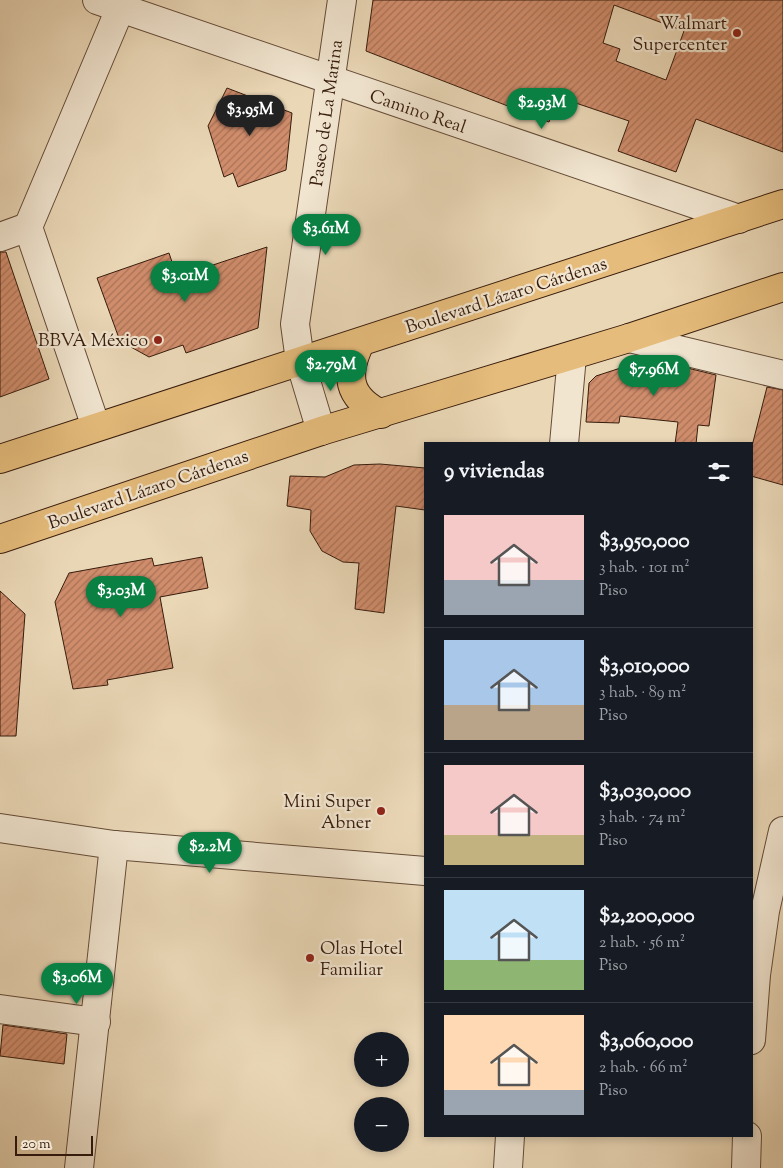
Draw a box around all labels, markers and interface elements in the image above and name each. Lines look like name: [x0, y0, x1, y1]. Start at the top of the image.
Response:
place label: Walmart Supercenter: [633, 12, 727, 59]
marker: Walmart Supercenter: [731, 27, 743, 39]
street label: Paseo de La Marina: [305, 38, 351, 188]
street label: Camino Real: [365, 84, 469, 142]
pin: $2.93M: [501, 88, 583, 130]
text: $2.93M: [518, 92, 566, 115]
pin: $3.95M: [209, 94, 291, 137]
text: $3.95M: [227, 99, 273, 122]
pin: $3.61M: [285, 214, 367, 256]
text: $3.61M: [303, 218, 349, 241]
street label: Boulevard Lázaro Cárdenas: [402, 252, 611, 342]
pin: $3.01M: [144, 260, 226, 303]
text: $3.01M: [161, 265, 209, 288]
place label: BBVA México: [38, 329, 148, 355]
marker: BBVA México: [152, 334, 164, 346]
pin: $2.79M: [290, 350, 372, 392]
text: $2.79M: [306, 354, 356, 377]
pin: $7.96M: [613, 354, 695, 397]
text: $7.96M: [629, 359, 679, 382]
street label: Boulevard Lázaro Cárdenas: [45, 444, 252, 537]
text: 9 viviendas: [444, 457, 544, 487]
icon: filters: [705, 458, 733, 486]
text: $3,950,000: [599, 527, 690, 557]
icon: home: [484, 535, 544, 595]
text: 3 hab. · 101 m²: [599, 557, 690, 580]
pin: $3.03M: [80, 576, 162, 618]
text: $3.03M: [97, 580, 145, 603]
text: Piso: [599, 580, 627, 603]
text: $3,010,000: [599, 652, 690, 682]
icon: home: [484, 660, 544, 720]
text: 3 hab. · 89 m²: [599, 682, 687, 705]
text: Piso: [599, 705, 627, 728]
text: $3,030,000: [599, 777, 691, 807]
icon: home: [484, 785, 544, 845]
place label: Mini Super Abner: [284, 790, 371, 837]
marker: Mini Super Abner: [375, 805, 387, 817]
text: 3 hab. · 74 m²: [599, 807, 686, 830]
text: Piso: [599, 830, 627, 853]
pin: $2.2M: [175, 832, 245, 874]
text: $2.2M: [189, 836, 231, 859]
text: $2,200,000: [599, 902, 695, 932]
icon: home: [484, 910, 544, 970]
text: 2 hab. · 56 m²: [599, 932, 685, 955]
place label: Olas Hotel Familiar: [320, 937, 403, 984]
marker: Olas Hotel Familiar: [304, 952, 316, 964]
text: Piso: [599, 955, 627, 978]
pin: $3.06M: [36, 962, 118, 1005]
text: $3.06M: [52, 967, 102, 990]
text: $3,060,000: [599, 1027, 693, 1057]
map controls: [354, 1032, 409, 1152]
button: +: [354, 1032, 409, 1087]
icon: home: [484, 1035, 544, 1095]
text: 2 hab. · 66 m²: [599, 1057, 688, 1080]
text: Piso: [599, 1080, 627, 1103]
button: −: [354, 1097, 409, 1152]
scale bar: [15, 1133, 92, 1156]
text: 20 m: [22, 1135, 51, 1155]

